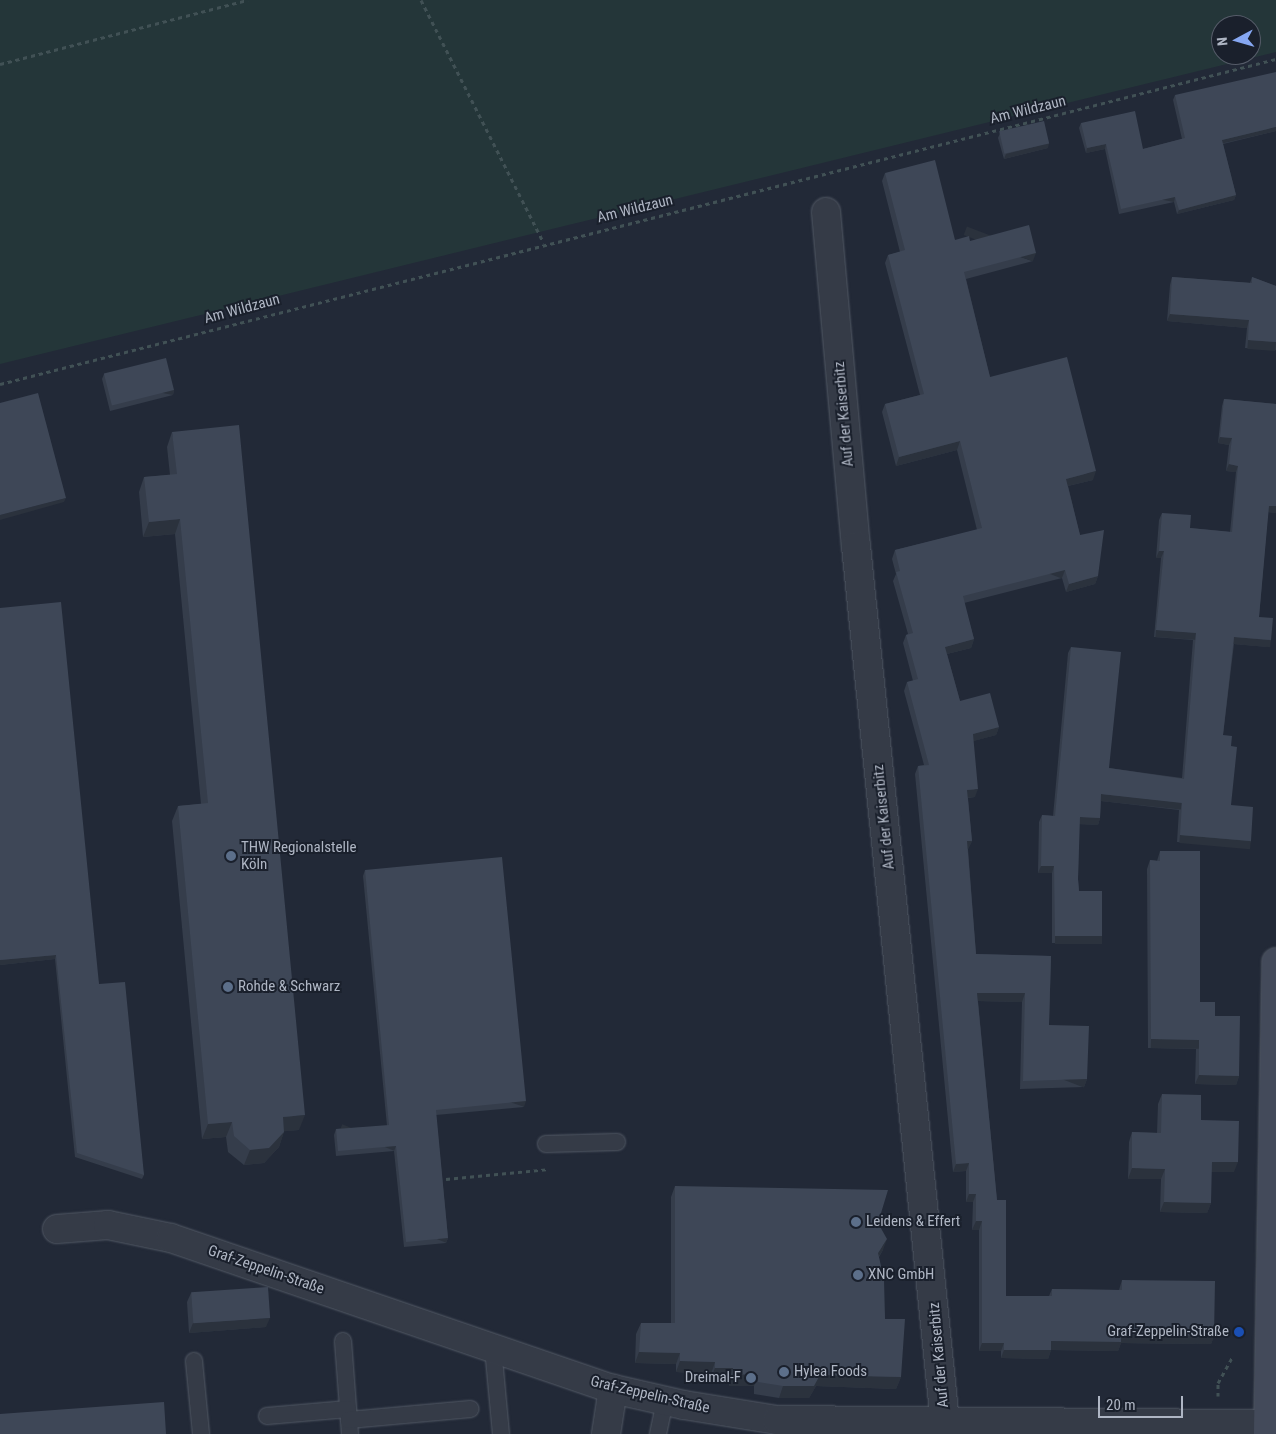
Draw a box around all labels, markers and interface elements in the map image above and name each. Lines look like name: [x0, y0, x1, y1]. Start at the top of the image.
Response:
north arrow: [1211, 15, 1261, 65]
text: N: [1214, 36, 1230, 47]
street label: Am Wildzaun: [988, 92, 1068, 128]
street label: Am Wildzaun: [595, 191, 675, 227]
street label: Am Wildzaun: [202, 290, 282, 328]
street label: Auf der Kaiserbitz: [830, 361, 858, 467]
street label: Auf der Kaiserbitz: [870, 764, 898, 870]
place label: THW Regionalstelle Köln: [241, 838, 356, 873]
marker: THW Regionalstelle Köln: [225, 850, 237, 862]
place label: Rohde & Schwarz: [238, 978, 340, 996]
marker: Rohde & Schwarz: [222, 981, 234, 993]
place label: Leidens & Effert: [866, 1213, 960, 1231]
marker: Leidens & Effert: [850, 1216, 862, 1228]
street label: Graf-Zeppelin-Straße: [206, 1242, 326, 1298]
place label: XNC GmbH: [868, 1266, 934, 1284]
marker: XNC GmbH: [852, 1269, 864, 1281]
street label: Auf der Kaiserbitz: [925, 1302, 953, 1408]
place label: Graf-Zeppelin-Straße: [1107, 1323, 1229, 1341]
marker: Graf-Zeppelin-Straße: [1233, 1326, 1245, 1338]
place label: Hylea Foods: [794, 1363, 867, 1381]
marker: Hylea Foods: [778, 1366, 790, 1378]
place label: Dreimal-F: [685, 1369, 741, 1387]
marker: Dreimal-F: [745, 1372, 757, 1384]
street label: Graf-Zeppelin-Straße: [589, 1373, 711, 1417]
scale bar: [1101, 1386, 1186, 1418]
text: 20 m: [1106, 1396, 1136, 1414]

